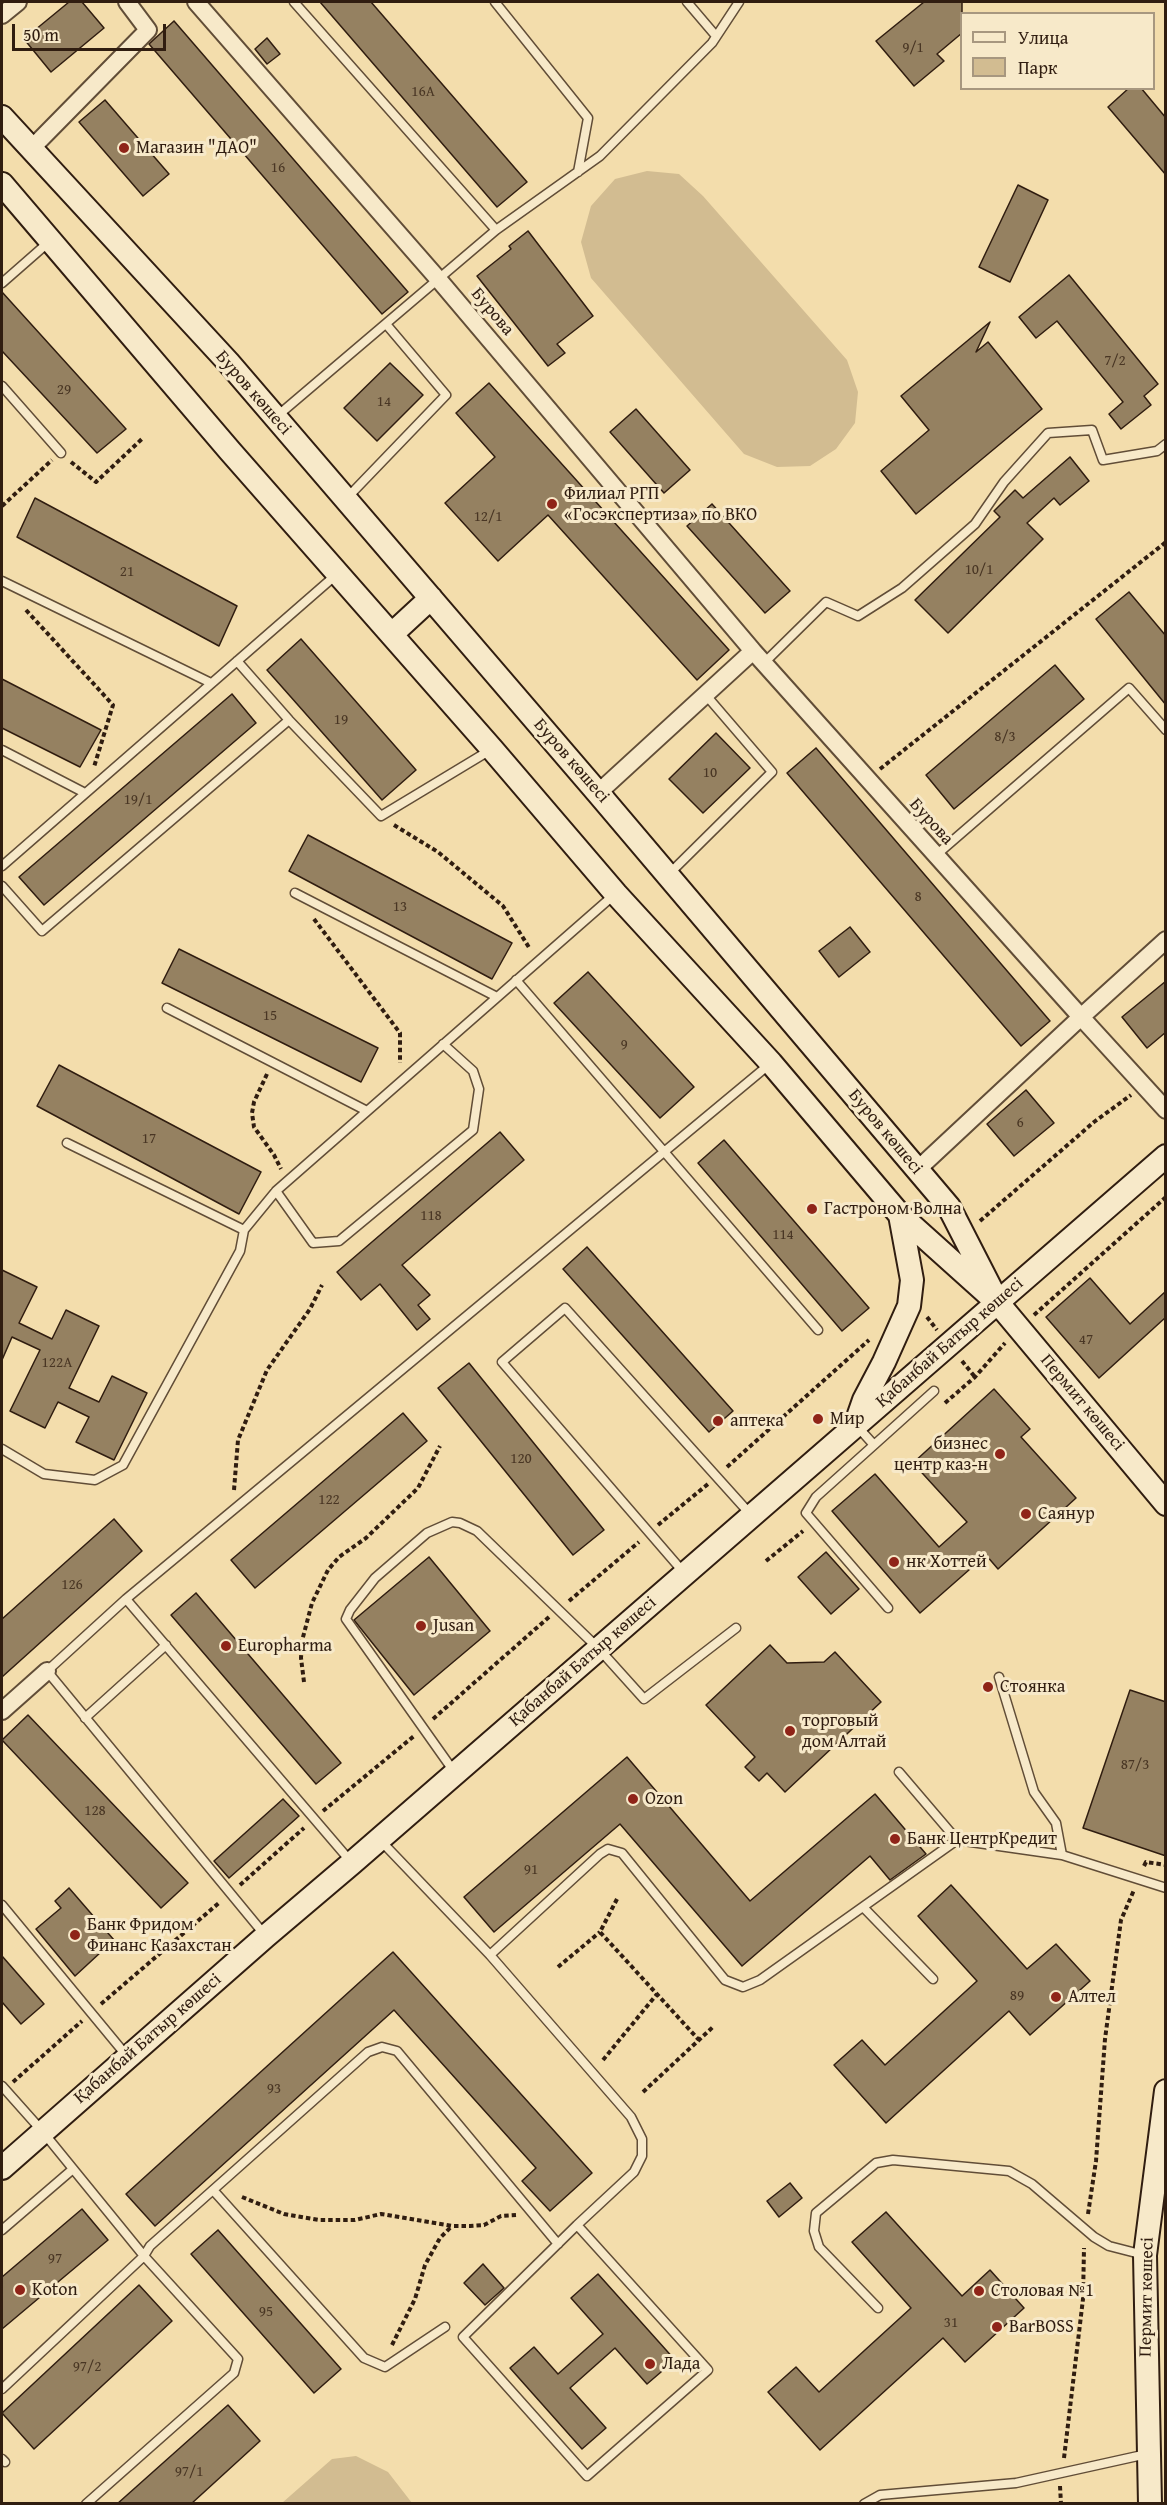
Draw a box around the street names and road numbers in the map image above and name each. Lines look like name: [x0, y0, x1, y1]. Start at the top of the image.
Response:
street label: Бурова: [466, 284, 518, 340]
street label: Буров көшесі: [210, 346, 296, 440]
street label: Буров көшесі: [528, 714, 614, 808]
street label: Бурова: [904, 794, 958, 850]
street label: Буров көшесі: [843, 1085, 927, 1179]
street label: Қабанбай Батыр көшесі: [872, 1273, 1028, 1413]
street label: Пермит көшесі: [1035, 1350, 1129, 1456]
street label: Қабанбай Батыр көшесі: [505, 1592, 661, 1732]
street label: Қабанбай Батыр көшесі: [70, 1969, 226, 2109]
street label: Пермит көшесі: [1135, 2237, 1159, 2357]

